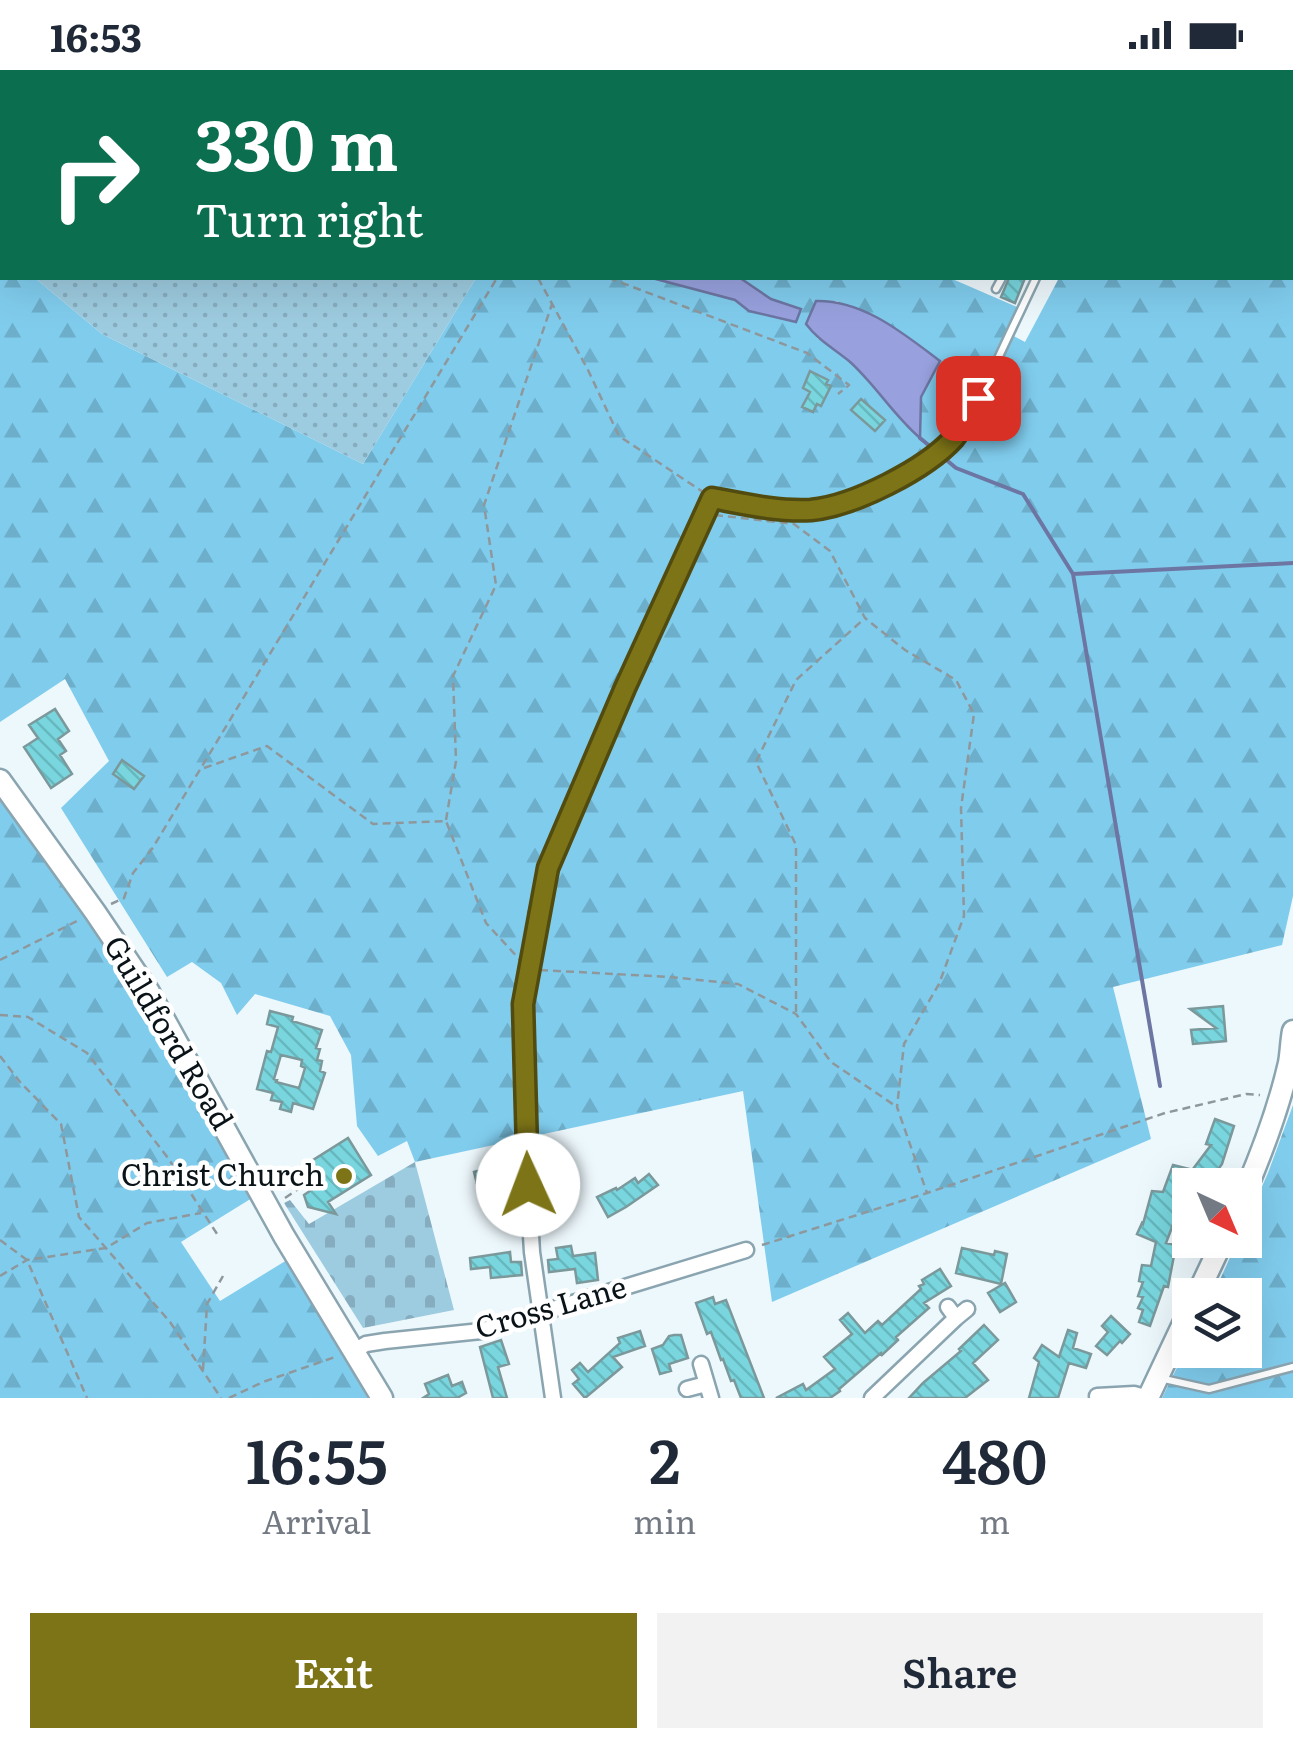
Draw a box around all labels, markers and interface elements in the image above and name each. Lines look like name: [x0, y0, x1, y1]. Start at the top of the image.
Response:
text: 16:53: [50, 7, 142, 64]
text: 330 m: [195, 89, 399, 193]
icon: right: [30, 110, 160, 240]
text: Turn right: [195, 184, 423, 251]
pin: [936, 356, 1021, 441]
icon: arrive: [951, 371, 1006, 426]
street label: Guildford Road: [95, 926, 246, 1137]
position arrow: [476, 1133, 580, 1237]
place label: Christ Church: [121, 1151, 324, 1195]
marker: Christ Church: [333, 1165, 355, 1187]
north arrow: [1172, 1168, 1262, 1258]
map controls: [1172, 1168, 1262, 1368]
street label: Cross Lane: [469, 1263, 631, 1348]
button: layers: [1172, 1278, 1262, 1368]
text: 16:55: [246, 1413, 388, 1502]
text: 2: [649, 1413, 681, 1502]
text: 480: [942, 1413, 1047, 1502]
text: Arrival: [262, 1496, 371, 1544]
text: min: [633, 1496, 696, 1544]
text: m: [979, 1496, 1010, 1544]
button: Exit: [30, 1613, 637, 1728]
button: Share: [657, 1613, 1263, 1728]

